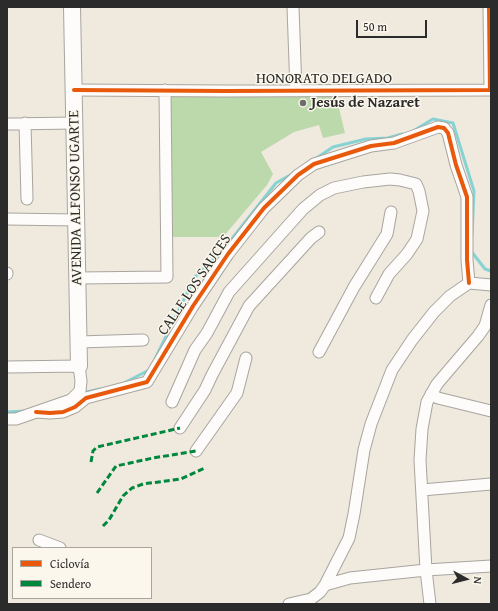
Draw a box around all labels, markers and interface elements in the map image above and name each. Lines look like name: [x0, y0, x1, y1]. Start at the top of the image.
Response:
scale bar: [358, 12, 429, 38]
text: 50 m: [363, 18, 387, 35]
street label: HONORATO DELGADO: [256, 70, 392, 88]
place label: Jesús de Nazaret: [311, 94, 420, 112]
marker: Jesús de Nazaret: [298, 98, 308, 108]
street label: AVENIDA ALFONSO UGARTE: [65, 110, 87, 286]
street label: CALLE LOS SAUCES: [155, 231, 235, 339]
legend: [12, 547, 152, 599]
text: Ciclovía: [50, 555, 89, 572]
north arrow: [446, 559, 486, 599]
text: Sendero: [50, 575, 91, 592]
text: N: [470, 576, 486, 585]

